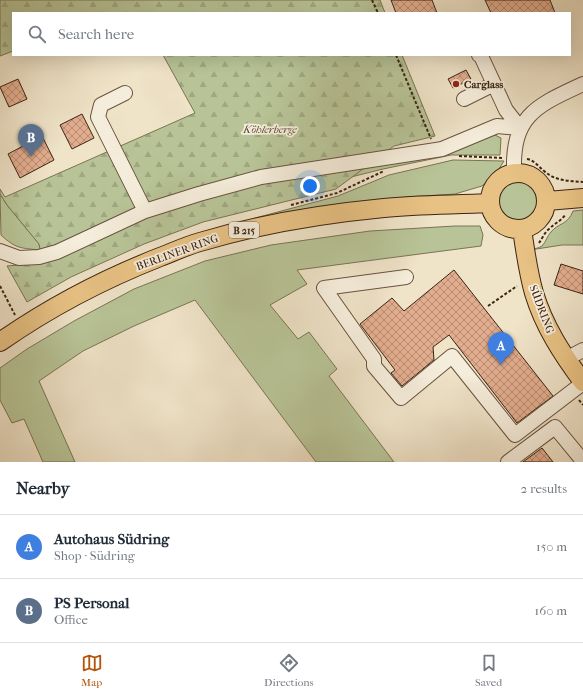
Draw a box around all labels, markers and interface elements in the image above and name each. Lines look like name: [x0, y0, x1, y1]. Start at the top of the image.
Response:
search box: [12, 12, 571, 56]
icon: search: [26, 23, 48, 45]
text: Search here: [58, 25, 134, 43]
place label: Carglass: [464, 78, 503, 91]
marker: Carglass: [451, 79, 461, 89]
park label: Köhlerberge: [242, 123, 297, 136]
pin: B: [18, 124, 44, 157]
your location: [300, 176, 320, 196]
road number: B 215: [229, 222, 259, 238]
street label: BERLINER RING: [134, 232, 220, 273]
street label: SÜDRING: [526, 283, 557, 335]
pin: A: [488, 332, 514, 365]
text: Nearby: [16, 478, 70, 498]
text: 2 results: [521, 481, 567, 496]
text: Autohaus Südring: [54, 530, 169, 548]
text: A: [25, 539, 33, 554]
text: 150 m: [536, 539, 567, 554]
text: Shop · Südring: [54, 548, 135, 563]
text: PS Personal: [54, 594, 129, 612]
text: B: [25, 603, 33, 618]
text: 160 m: [535, 603, 567, 618]
text: Office: [54, 612, 88, 627]
tab: Map: [81, 652, 103, 689]
tab: Directions: [264, 652, 314, 689]
tab: Saved: [475, 652, 502, 689]

